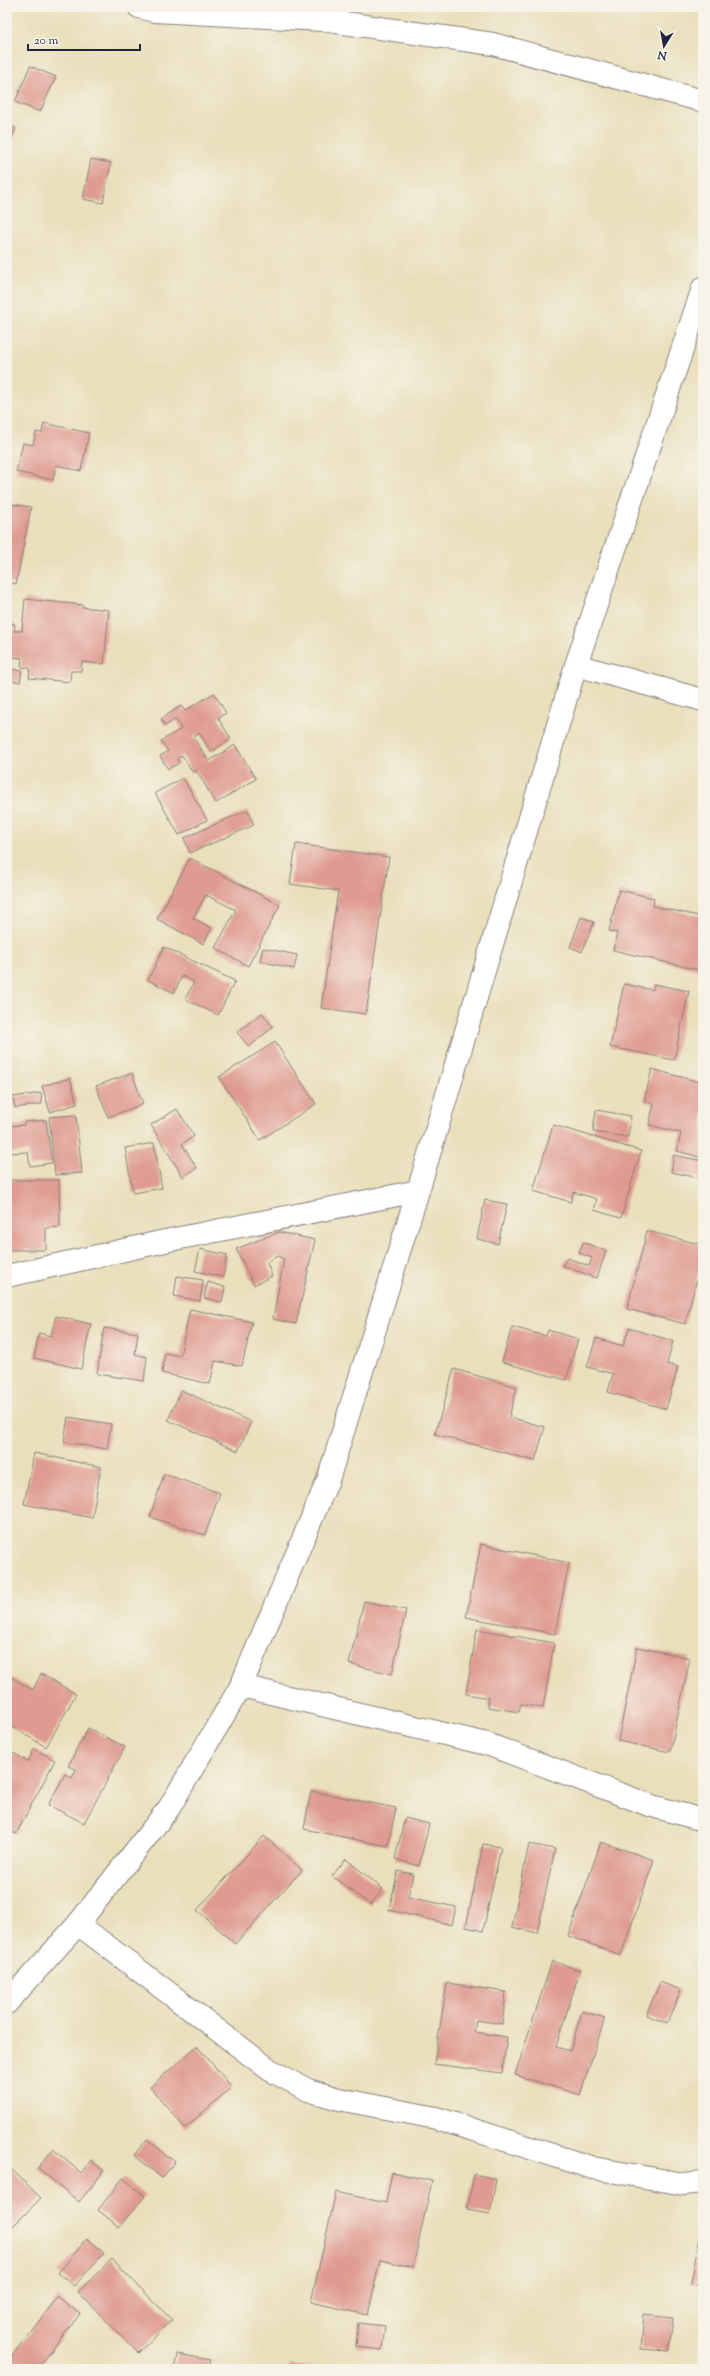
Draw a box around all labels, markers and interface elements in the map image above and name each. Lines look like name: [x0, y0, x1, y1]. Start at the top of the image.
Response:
scale bar: [28, 26, 140, 52]
north arrow: [644, 26, 684, 66]
text: 20 m: [34, 32, 59, 50]
text: N: [656, 46, 669, 64]

